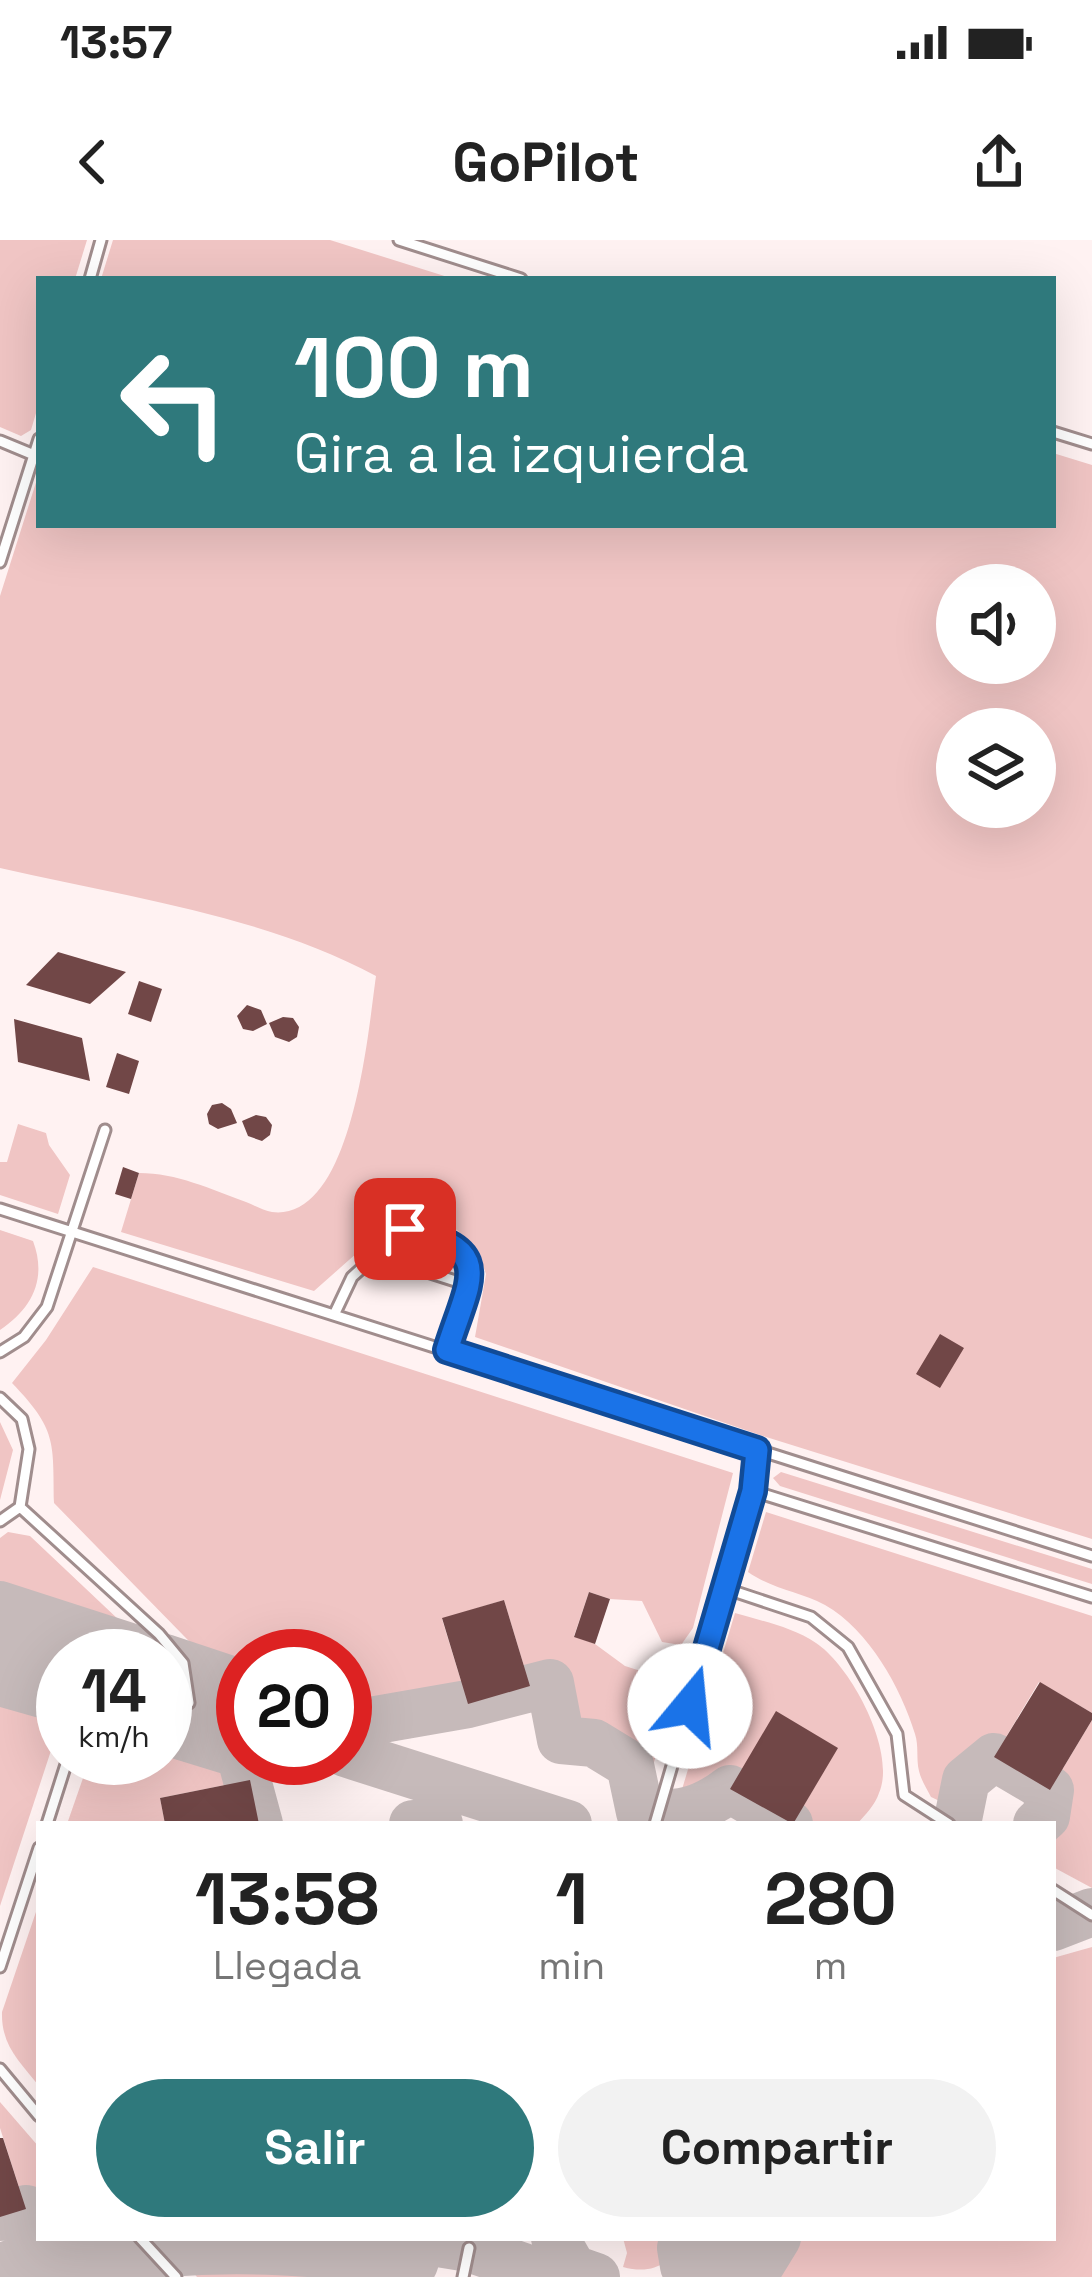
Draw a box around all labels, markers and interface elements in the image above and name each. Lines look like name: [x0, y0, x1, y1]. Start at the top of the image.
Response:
text: 13:57: [60, 14, 173, 71]
text: GoPilot: [453, 128, 639, 197]
icon: back: [60, 129, 126, 195]
icon: share: [966, 129, 1032, 195]
text: 100 m: [294, 314, 534, 422]
icon: left: [96, 324, 252, 480]
text: Gira a la izquierda: [294, 419, 749, 488]
map controls: [936, 564, 1056, 828]
button: sound: [936, 564, 1056, 684]
button: layers: [936, 708, 1056, 828]
pin: [354, 1178, 456, 1280]
icon: arrive: [372, 1196, 438, 1262]
speed limit sign: 20: [216, 1629, 372, 1785]
position arrow: [627, 1643, 753, 1769]
text: 14: [81, 1653, 147, 1730]
text: km/h: [78, 1717, 150, 1756]
text: 13:58: [195, 1853, 379, 1945]
text: 1: [555, 1853, 588, 1945]
text: 280: [764, 1853, 897, 1945]
text: Llegada: [213, 1941, 361, 1990]
text: min: [538, 1941, 605, 1990]
text: m: [814, 1941, 847, 1990]
button: Salir: [96, 2079, 534, 2217]
button: Compartir: [558, 2079, 996, 2217]

